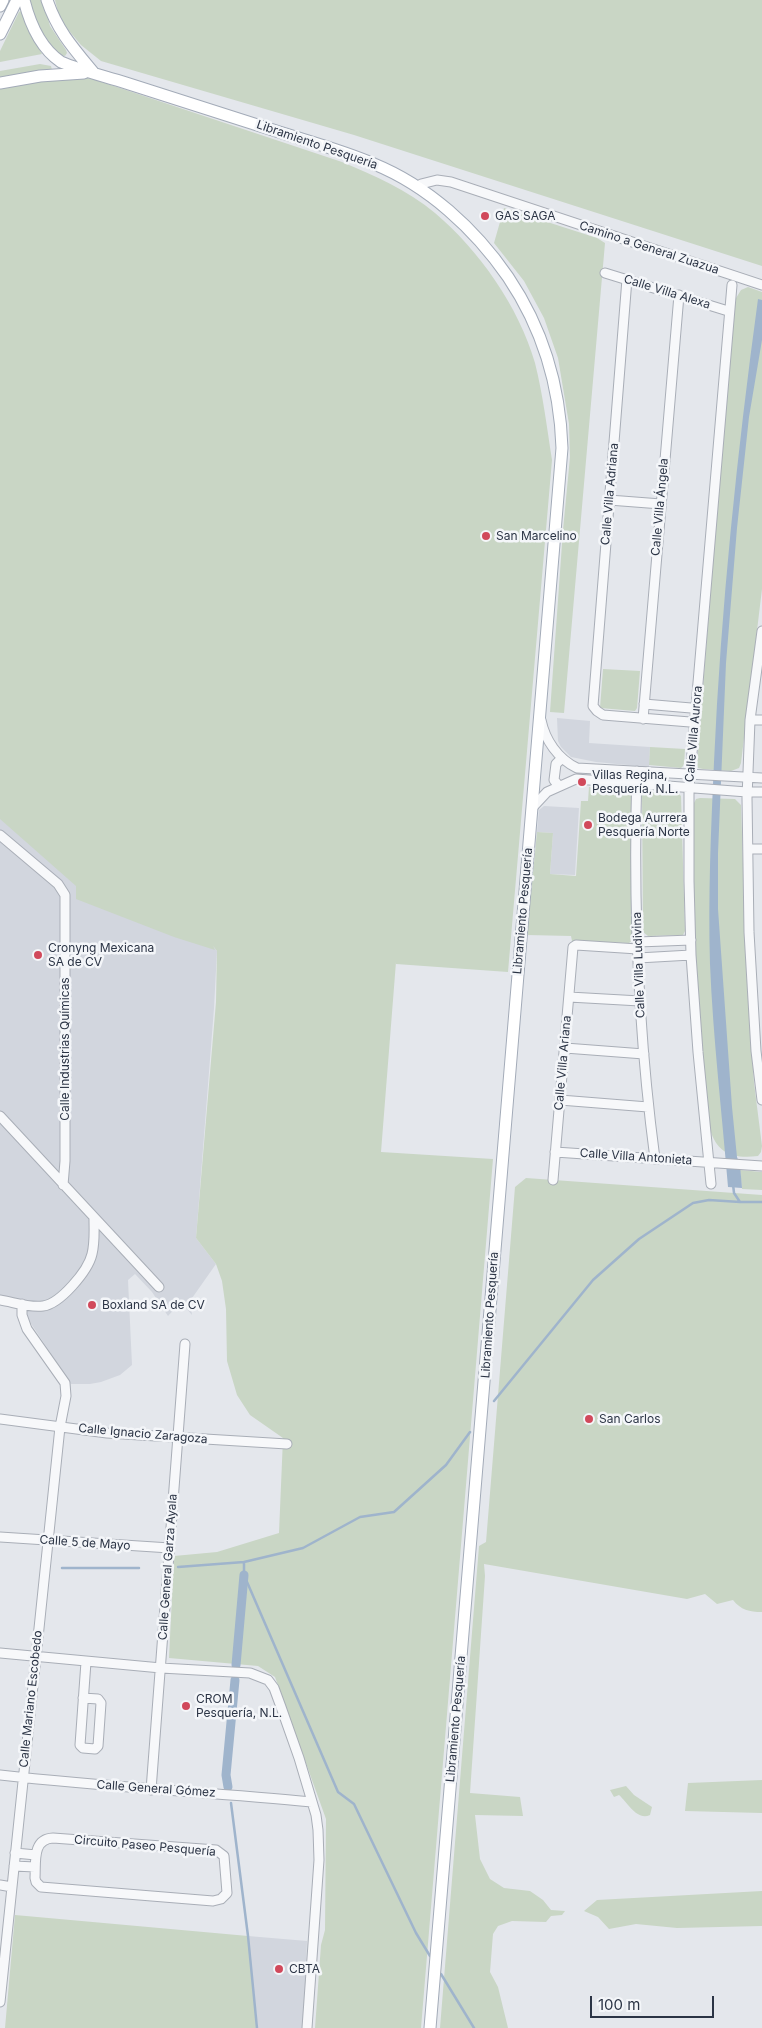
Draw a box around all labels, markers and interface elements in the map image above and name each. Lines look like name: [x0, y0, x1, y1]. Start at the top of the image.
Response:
street label: Libramiento Pesquería: [255, 118, 379, 172]
place label: GAS SAGA: [495, 209, 556, 223]
marker: GAS SAGA: [479, 210, 491, 222]
street label: Camino a General Zuazua: [577, 219, 721, 277]
street label: Calle Villa Alexa: [622, 272, 712, 312]
street label: Calle Villa Adriana: [598, 442, 622, 546]
street label: Calle Villa Ángela: [649, 457, 671, 557]
place label: San Marcelino: [496, 529, 577, 543]
marker: San Marcelino: [480, 530, 492, 542]
street label: Calle Villa Aurora: [683, 685, 705, 783]
place label: Villas Regina, Pesquería, N.L.: [592, 768, 678, 796]
marker: Villas Regina, Pesquería, N.L.: [576, 776, 588, 788]
place label: Bodega Aurrera Pesquería Norte: [598, 811, 690, 839]
marker: Bodega Aurrera Pesquería Norte: [582, 819, 594, 831]
street label: Libramiento Pesquería: [510, 847, 536, 975]
street label: Calle Villa Ludivina: [630, 912, 648, 1018]
place label: Cronyng Mexicana SA de CV: [48, 941, 154, 969]
marker: Cronyng Mexicana SA de CV: [32, 949, 44, 961]
street label: Calle Industrias Químicas: [58, 977, 72, 1121]
street label: Calle Villa Ariana: [552, 1015, 574, 1111]
street label: Calle Villa Antonieta: [579, 1146, 693, 1168]
street label: Libramiento Pesquería: [478, 1251, 502, 1379]
place label: Boxland SA de CV: [102, 1298, 205, 1312]
marker: Boxland SA de CV: [86, 1299, 98, 1311]
place label: San Carlos: [599, 1412, 661, 1426]
marker: San Carlos: [583, 1413, 595, 1425]
street label: Calle Ignacio Zaragoza: [78, 1421, 208, 1447]
street label: Calle General Garza Ayala: [156, 1493, 180, 1641]
street label: Calle 5 de Mayo: [39, 1533, 131, 1553]
street label: Calle Mariano Escobedo: [17, 1630, 45, 1768]
street label: Libramiento Pesquería: [443, 1655, 469, 1783]
place label: CROM Pesquería, N.L.: [196, 1692, 282, 1720]
marker: CROM Pesquería, N.L.: [180, 1700, 192, 1712]
street label: Calle General Gómez: [96, 1778, 216, 1800]
street label: Circuito Paseo Pesquería: [74, 1833, 216, 1859]
place label: CBTA: [289, 1962, 320, 1976]
marker: CBTA: [273, 1963, 285, 1975]
scale bar: [592, 1986, 716, 2018]
text: 100 m: [598, 1995, 640, 2014]

